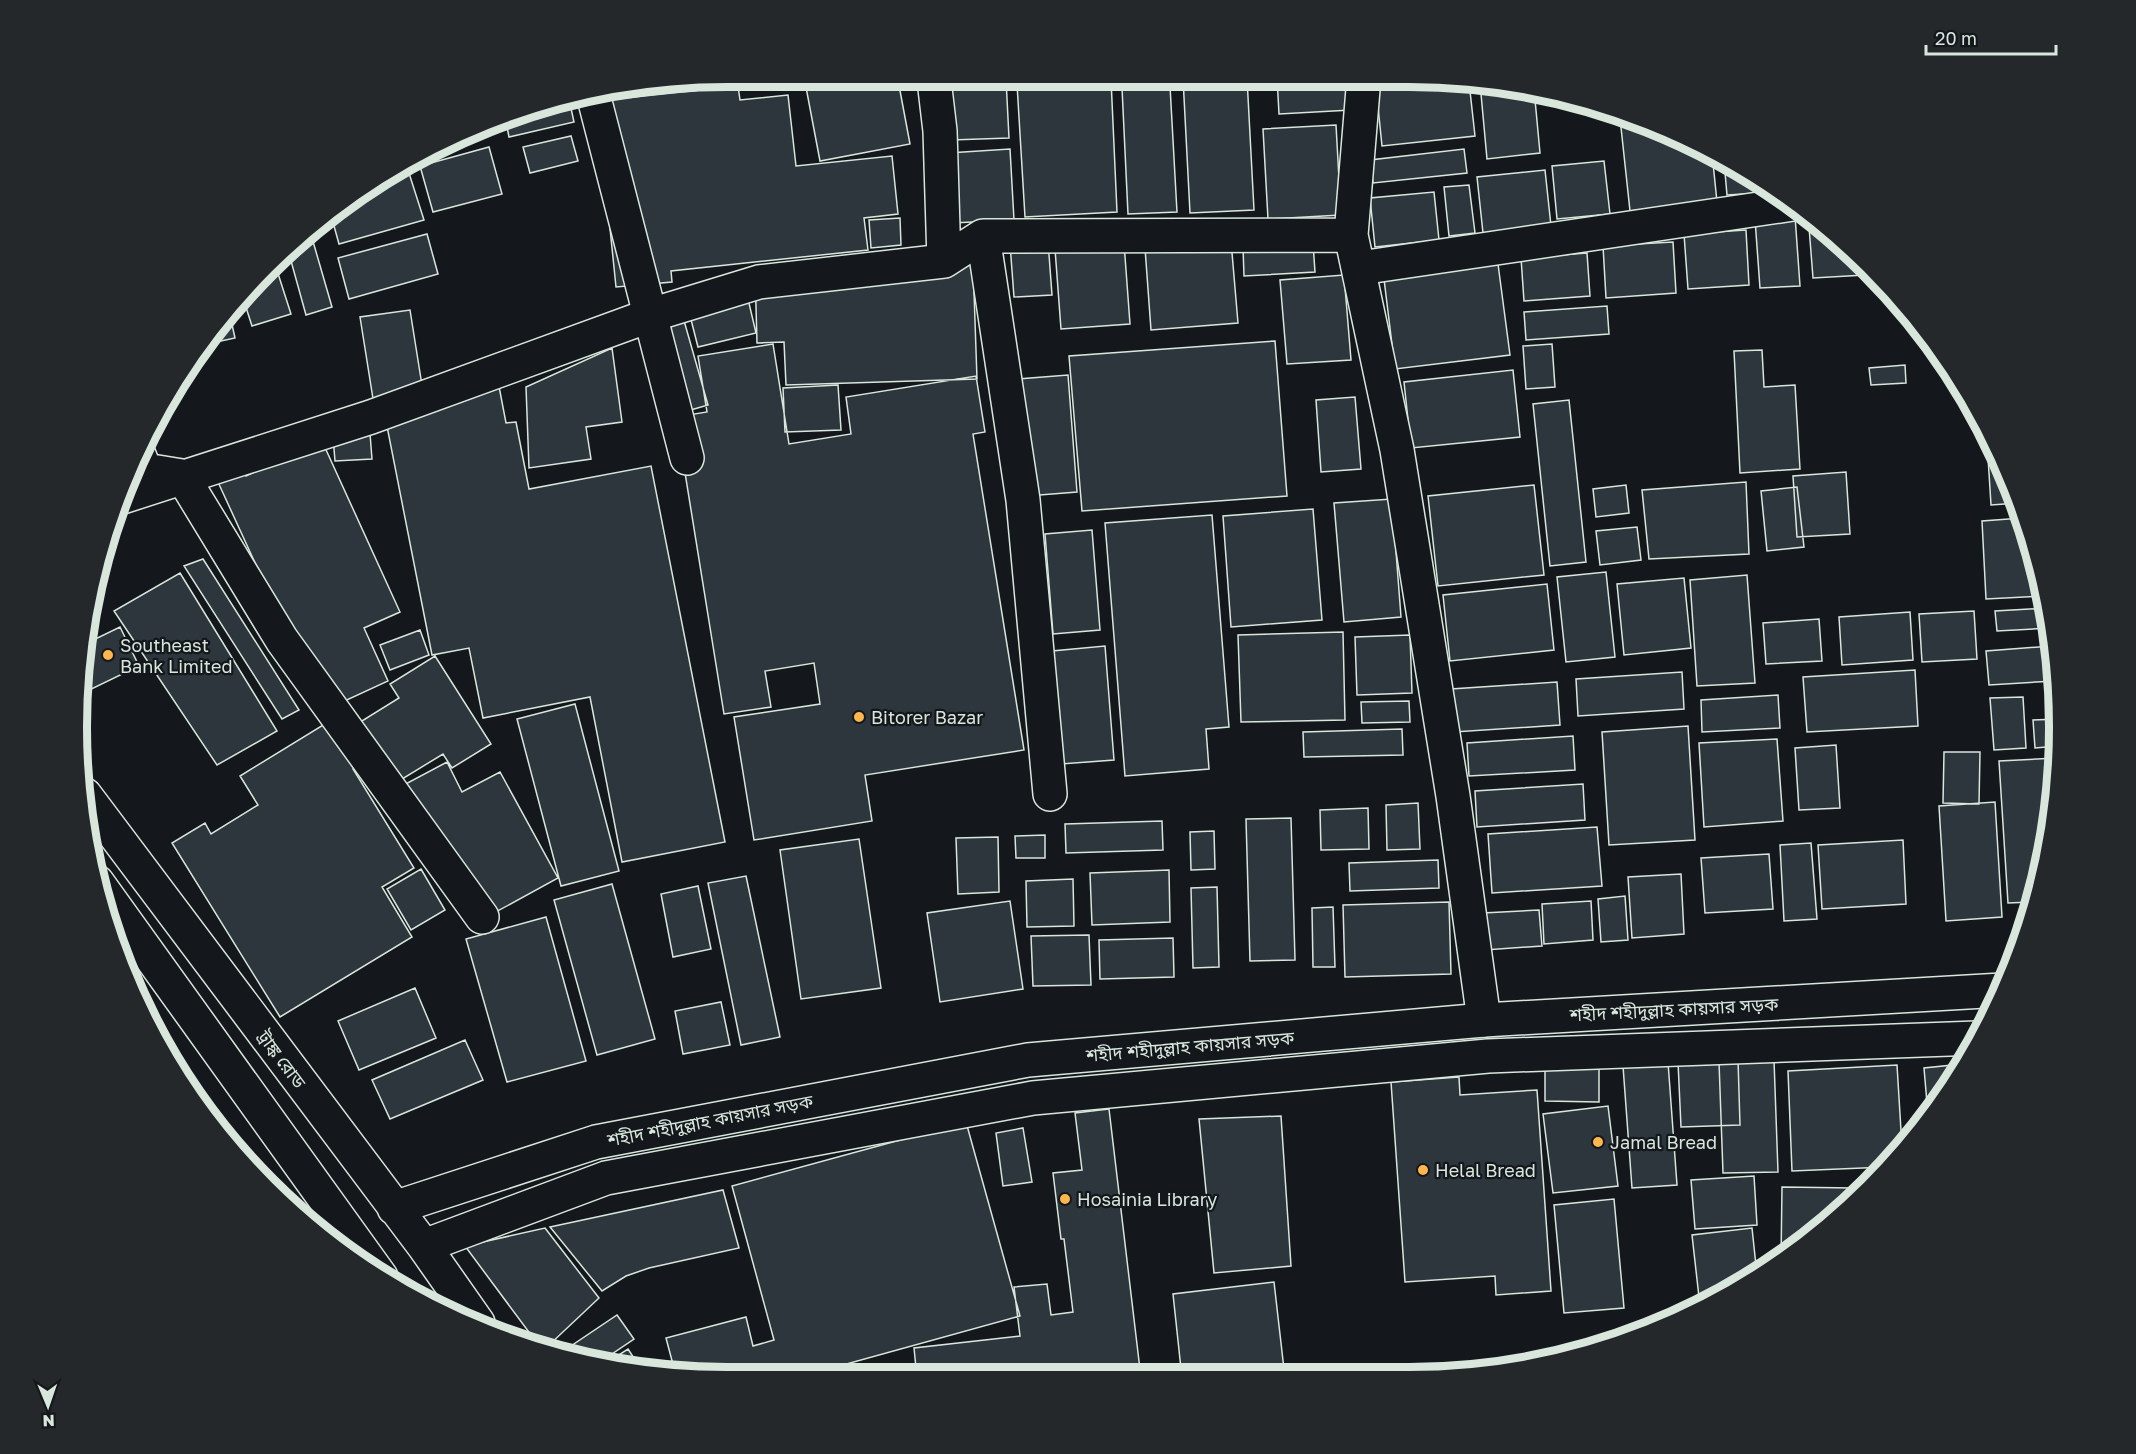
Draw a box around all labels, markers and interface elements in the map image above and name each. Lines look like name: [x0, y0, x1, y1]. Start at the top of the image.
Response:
scale bar: [1926, 18, 2056, 56]
text: 20 m: [1935, 27, 1977, 49]
place label: Southeast Bank Limited: [120, 634, 233, 677]
marker: Southeast Bank Limited: [101, 648, 115, 662]
place label: Bitorer Bazar: [871, 706, 983, 728]
marker: Bitorer Bazar: [852, 710, 866, 724]
street label: শহীদ শহীদুল্লাহ কায়সার সড়ক: [1568, 993, 1779, 1026]
street label: ট্রাঙ্ক রোড: [253, 1025, 311, 1092]
street label: শহীদ শহীদুল্লাহ কায়সার সড়ক: [1084, 1026, 1296, 1066]
street label: শহীদ শহীদুল্লাহ কায়সার সড়ক: [604, 1089, 815, 1151]
place label: Jamal Bread: [1610, 1131, 1717, 1153]
marker: Jamal Bread: [1591, 1135, 1605, 1149]
place label: Helal Bread: [1435, 1159, 1536, 1181]
marker: Helal Bread: [1416, 1163, 1430, 1177]
place label: Hosainia Library: [1077, 1188, 1217, 1210]
marker: Hosainia Library: [1058, 1192, 1072, 1206]
north arrow: [18, 1376, 78, 1436]
text: N: [42, 1411, 55, 1431]

